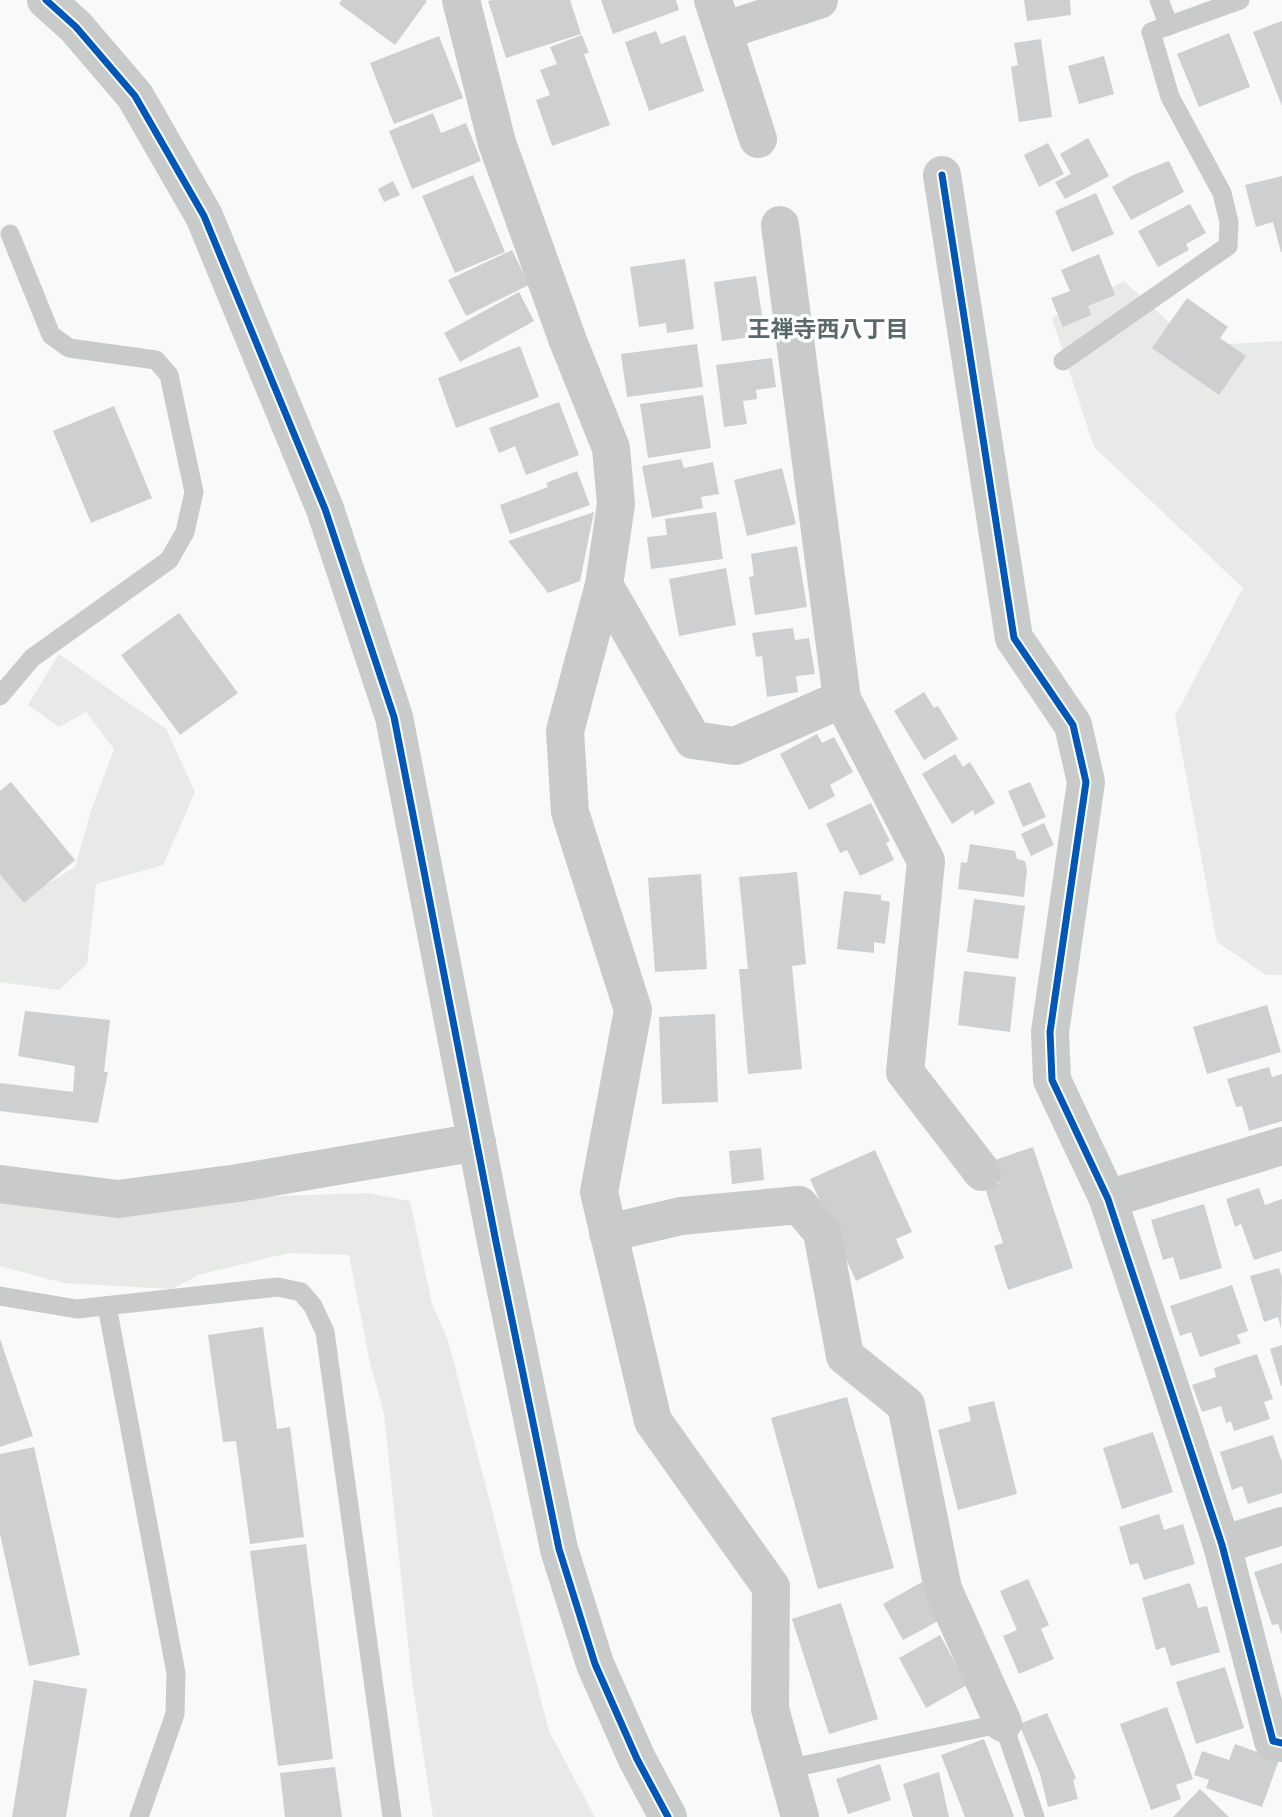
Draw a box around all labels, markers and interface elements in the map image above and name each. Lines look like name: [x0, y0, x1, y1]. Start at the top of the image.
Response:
district label: 王禅寺西八丁目: [748, 315, 909, 343]

